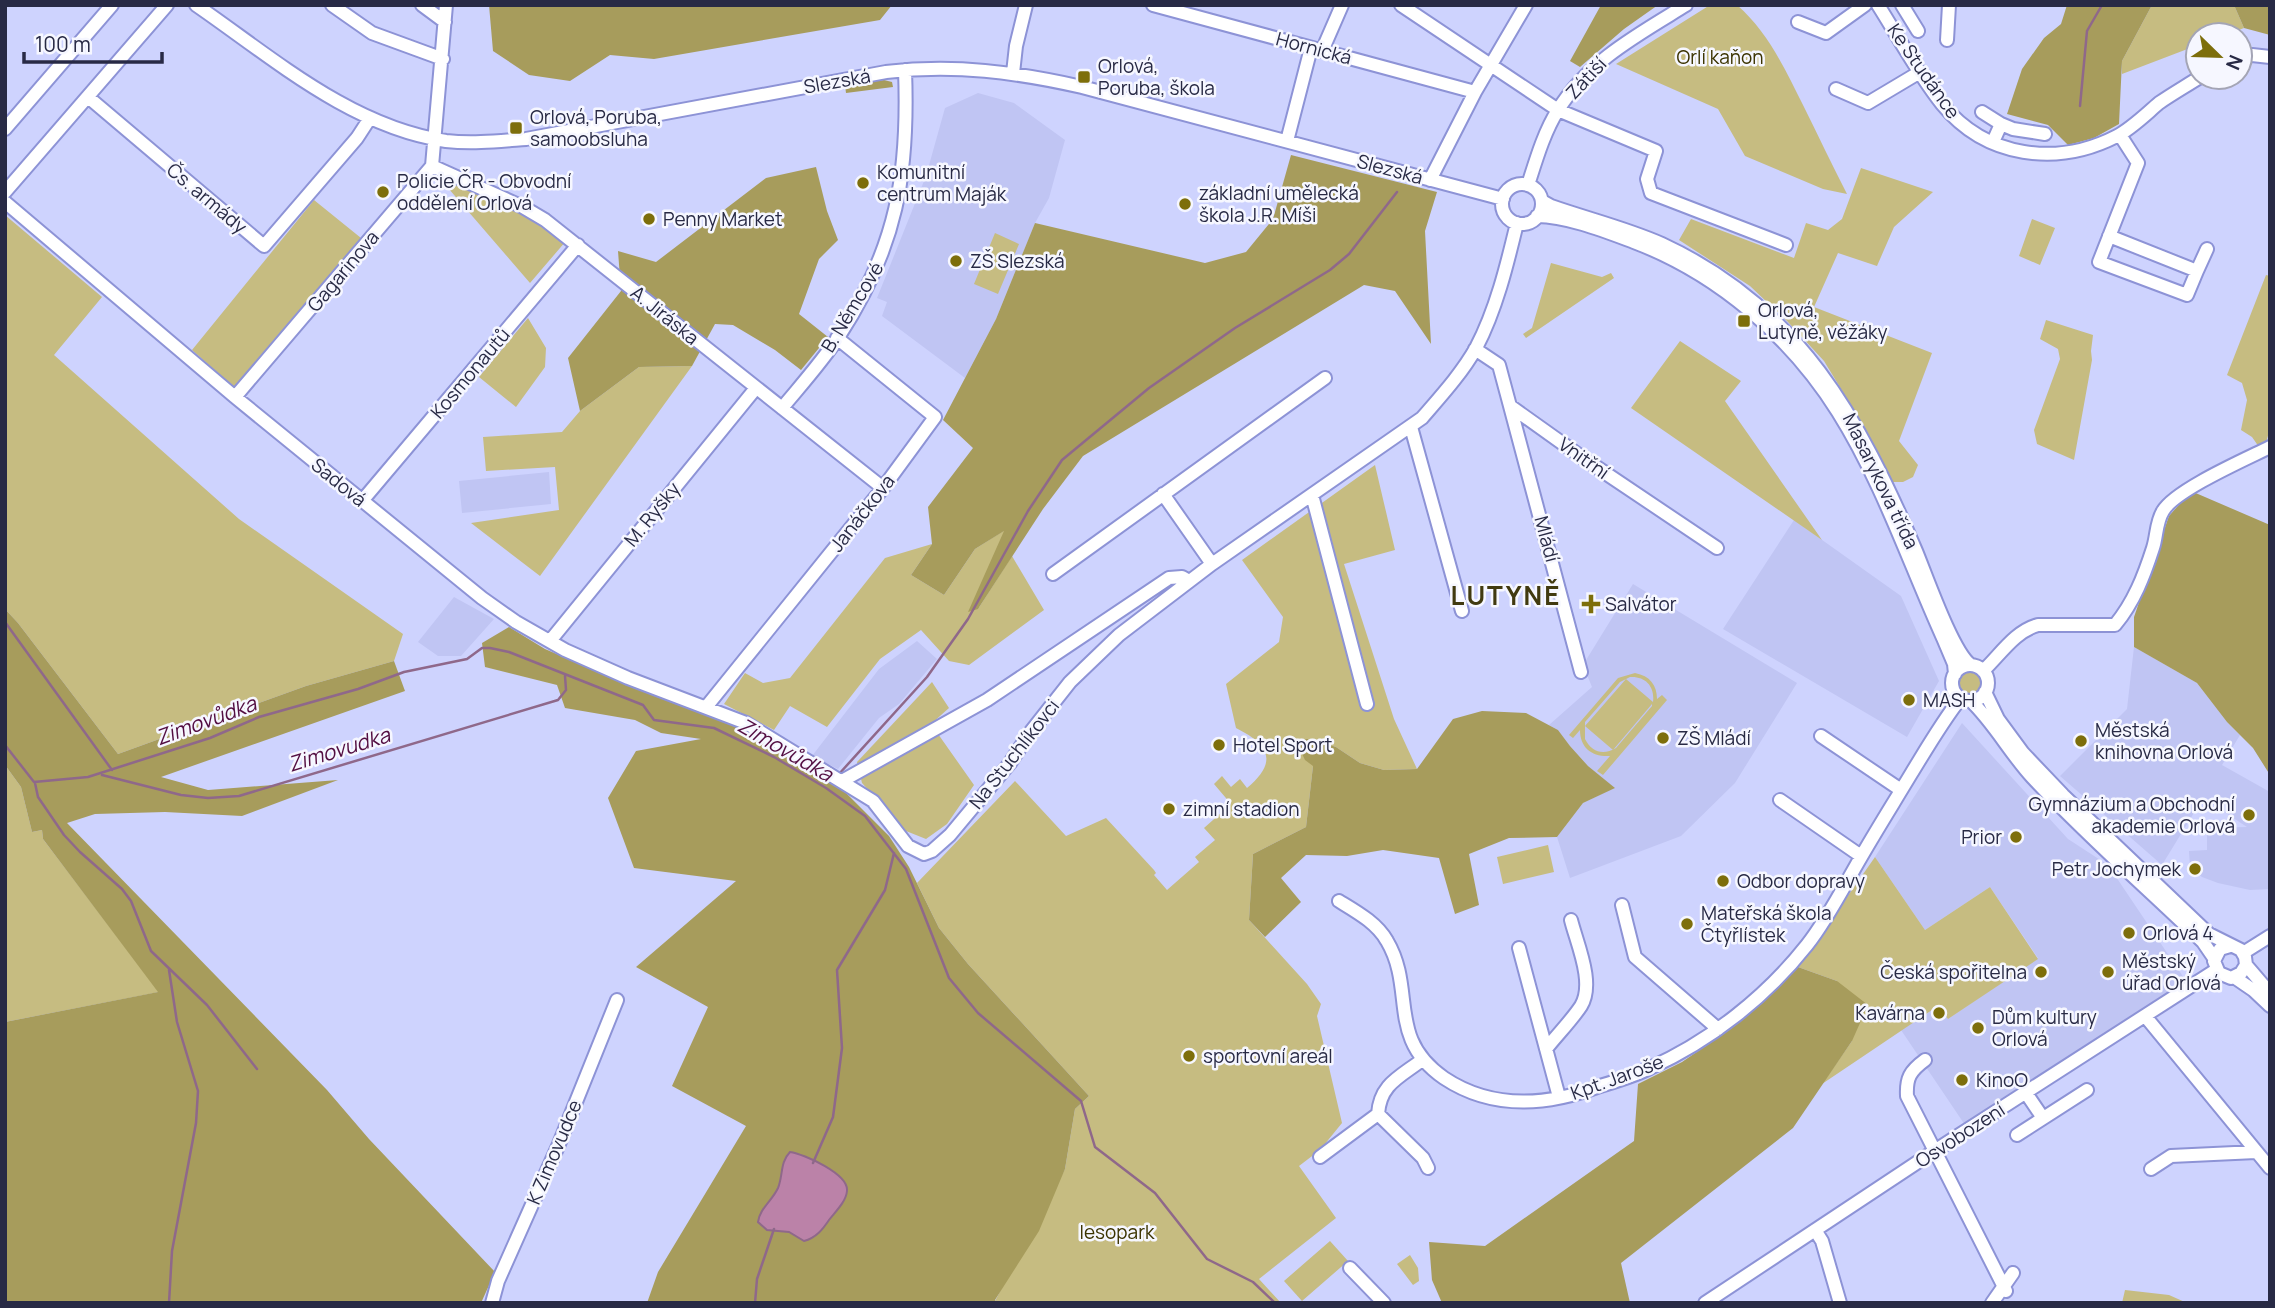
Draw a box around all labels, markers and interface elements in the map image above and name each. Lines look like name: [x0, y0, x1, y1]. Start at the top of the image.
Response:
street label: Ke Studánce: [1882, 18, 1966, 124]
scale bar: [24, 21, 163, 65]
north arrow: [2184, 21, 2254, 91]
street label: Hornická: [1273, 25, 1355, 71]
text: 100 m: [35, 30, 91, 58]
park label: Orlí kaňon: [1676, 44, 1764, 70]
street label: Zátiší: [1560, 51, 1612, 105]
text: N: [2220, 51, 2249, 74]
place label: Orlová, Poruba, škola: [1098, 53, 1215, 101]
street label: Slezská: [802, 62, 872, 100]
marker: Orlová, Poruba, škola: [1076, 69, 1092, 85]
place label: Orlová, Poruba, samoobsluha: [530, 104, 662, 152]
marker: Orlová, Poruba, samoobsluha: [508, 120, 524, 136]
street label: Slezská: [1354, 148, 1426, 190]
street label: Čs. armády: [161, 157, 253, 239]
place label: Komunitní centrum Maják: [877, 159, 1007, 207]
place label: Policie ČR - Obvodní oddělení Orlová: [397, 168, 571, 216]
marker: Komunitní centrum Maják: [855, 175, 871, 191]
place label: základní umělecká škola J.R. Míši: [1199, 180, 1359, 228]
marker: Policie ČR - Obvodní oddělení Orlová: [375, 184, 391, 200]
marker: základní umělecká škola J.R. Míši: [1177, 196, 1193, 212]
place label: Penny Market: [663, 206, 783, 232]
marker: Penny Market: [641, 211, 657, 227]
street label: Gagarinova: [301, 225, 385, 317]
place label: ZŠ Slezská: [970, 248, 1064, 274]
marker: ZŠ Slezská: [948, 253, 964, 269]
street label: B. Němcové: [815, 257, 889, 357]
street label: A. Jiráska: [625, 279, 705, 351]
place label: Orlová, Lutyně, věžáky: [1758, 297, 1887, 345]
marker: Orlová, Lutyně, věžáky: [1736, 313, 1752, 329]
street label: Kosmonautů: [424, 322, 516, 424]
street label: Masarykova třída: [1837, 409, 1925, 553]
street label: Vnitřní: [1553, 431, 1615, 485]
street label: Sadová: [306, 452, 372, 512]
street label: Janáčkova: [824, 469, 900, 557]
street label: M. Ryšky: [618, 476, 686, 552]
street label: Mládí: [1528, 513, 1566, 565]
district label: LUTYNĚ: [1451, 577, 1561, 613]
place label: Salvátor: [1605, 591, 1677, 617]
marker: Salvátor: [1583, 596, 1599, 612]
place label: MASH: [1923, 687, 1975, 713]
water label: Zimovůdka: [151, 688, 261, 751]
marker: MASH: [1901, 692, 1917, 708]
street label: Na Stuchlíkovci: [963, 694, 1065, 814]
water label: Zimovůdka: [733, 711, 839, 788]
place label: Městská knihovna Orlová: [2095, 717, 2233, 765]
water label: Zimovudka: [284, 720, 394, 778]
place label: ZŠ Mládí: [1677, 725, 1751, 751]
marker: ZŠ Mládí: [1655, 730, 1671, 746]
place label: Hotel Sport: [1233, 732, 1332, 758]
marker: Městská knihovna Orlová: [2073, 733, 2089, 749]
marker: Hotel Sport: [1211, 737, 1227, 753]
place label: Gymnázium a Obchodní akademie Orlová: [2029, 791, 2235, 839]
place label: zimní stadion: [1183, 796, 1300, 822]
marker: zimní stadion: [1161, 801, 1177, 817]
marker: Gymnázium a Obchodní akademie Orlová: [2241, 807, 2257, 823]
place label: Prior: [1961, 824, 2002, 850]
marker: Prior: [2008, 829, 2024, 845]
place label: Petr Jochymek: [2052, 856, 2182, 882]
marker: Petr Jochymek: [2187, 861, 2203, 877]
place label: Odbor dopravy: [1737, 868, 1865, 894]
marker: Odbor dopravy: [1715, 873, 1731, 889]
place label: Mateřská škola Čtyřlístek: [1701, 900, 1832, 948]
marker: Mateřská škola Čtyřlístek: [1679, 916, 1695, 932]
place label: Orlová 4: [2143, 920, 2214, 946]
marker: Orlová 4: [2121, 925, 2137, 941]
place label: Městský úřad Orlová: [2122, 948, 2221, 996]
place label: Česká spořitelna: [1880, 959, 2027, 985]
marker: Česká spořitelna: [2033, 964, 2049, 980]
marker: Městský úřad Orlová: [2100, 964, 2116, 980]
place label: Kavárna: [1855, 1000, 1925, 1026]
place label: Dům kultury Orlová: [1992, 1004, 2097, 1052]
marker: Kavárna: [1931, 1005, 1947, 1021]
marker: Dům kultury Orlová: [1970, 1020, 1986, 1036]
place label: sportovní areál: [1203, 1043, 1333, 1069]
marker: sportovní areál: [1181, 1048, 1197, 1064]
street label: Kpt. Jaroše: [1567, 1048, 1667, 1106]
place label: KinoO: [1976, 1067, 2028, 1093]
marker: KinoO: [1954, 1072, 1970, 1088]
street label: K Zimovudce: [520, 1096, 588, 1208]
street label: Osvobození: [1910, 1096, 2010, 1174]
park label: lesopark: [1080, 1219, 1155, 1245]

